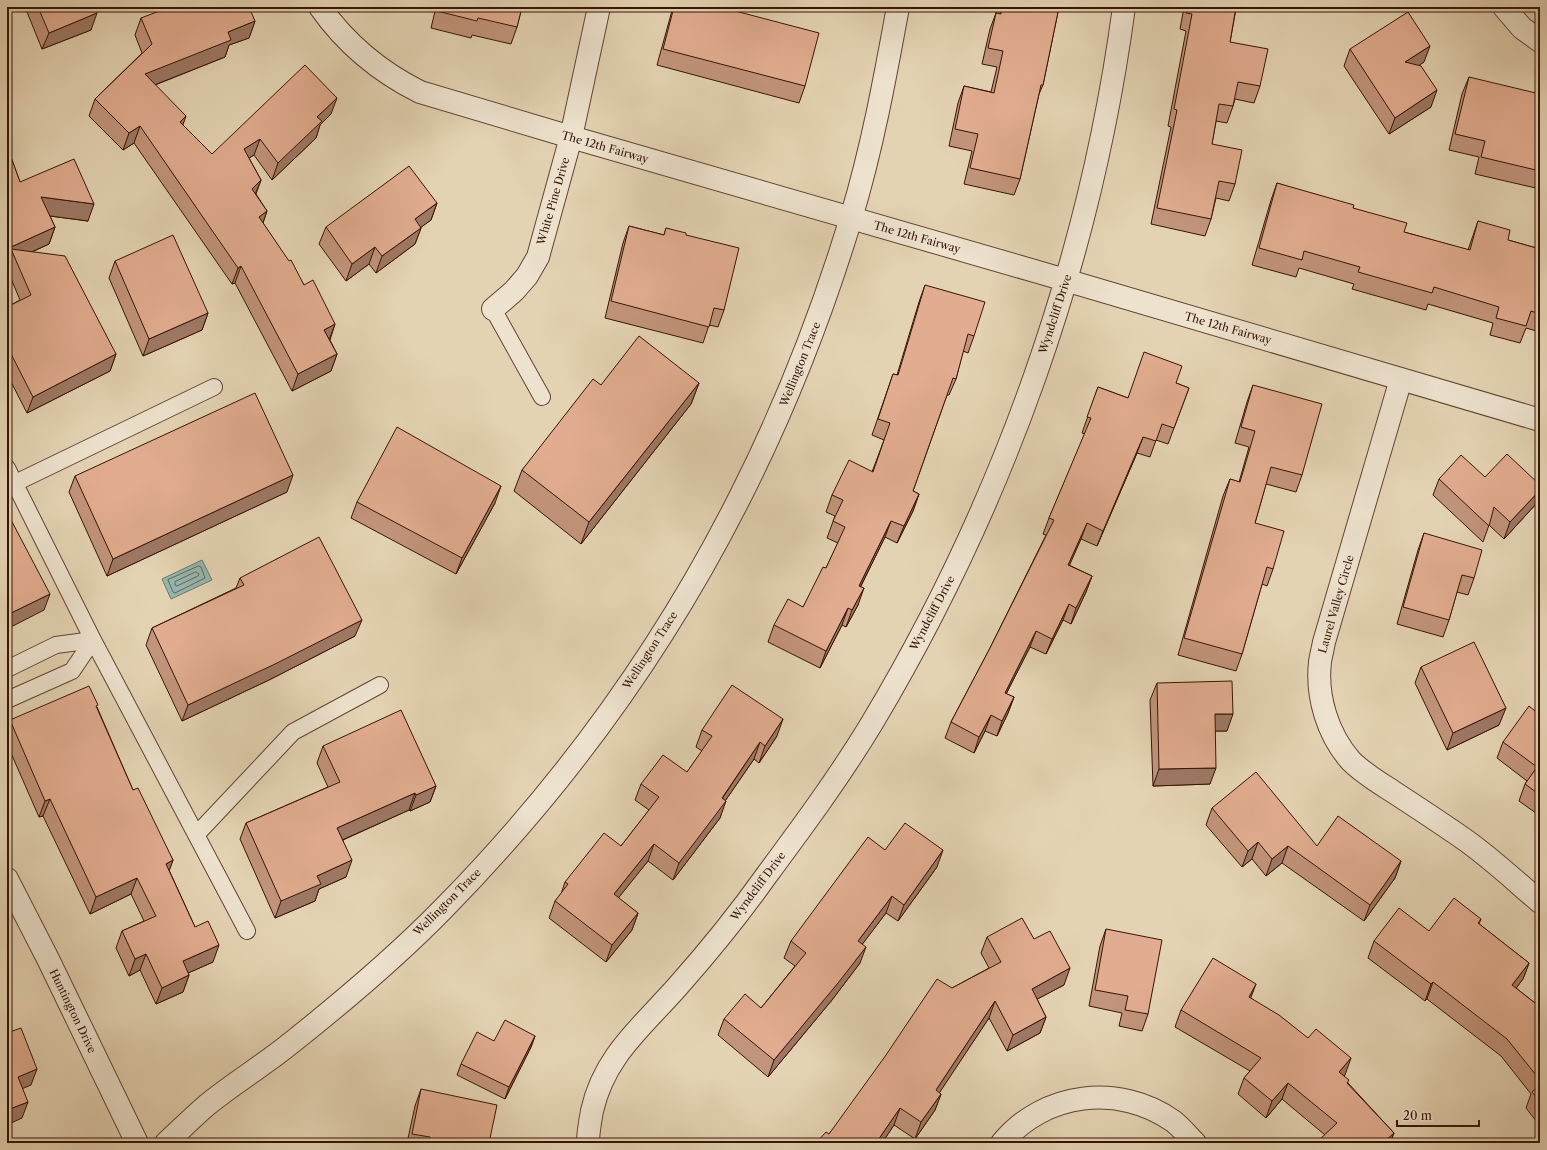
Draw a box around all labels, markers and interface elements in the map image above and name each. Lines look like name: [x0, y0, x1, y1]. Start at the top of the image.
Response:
street label: The 12th Fairway: [560, 128, 651, 166]
street label: White Pine Drive: [533, 155, 572, 247]
street label: The 12th Fairway: [872, 218, 963, 256]
street label: Wyndcliff Drive: [1035, 273, 1074, 356]
street label: The 12th Fairway: [1183, 309, 1274, 347]
street label: Wellington Trace: [776, 320, 823, 409]
street label: Laurel Valley Circle: [1315, 553, 1357, 655]
street label: Wyndcliff Drive: [906, 573, 958, 654]
street label: Wellington Trace: [619, 608, 680, 692]
street label: Wyndcliff Drive: [727, 849, 788, 924]
street label: Wellington Trace: [410, 865, 484, 939]
street label: Huntington Drive: [47, 967, 99, 1055]
scale bar: [1397, 1102, 1479, 1128]
text: 20 m: [1403, 1108, 1432, 1123]

